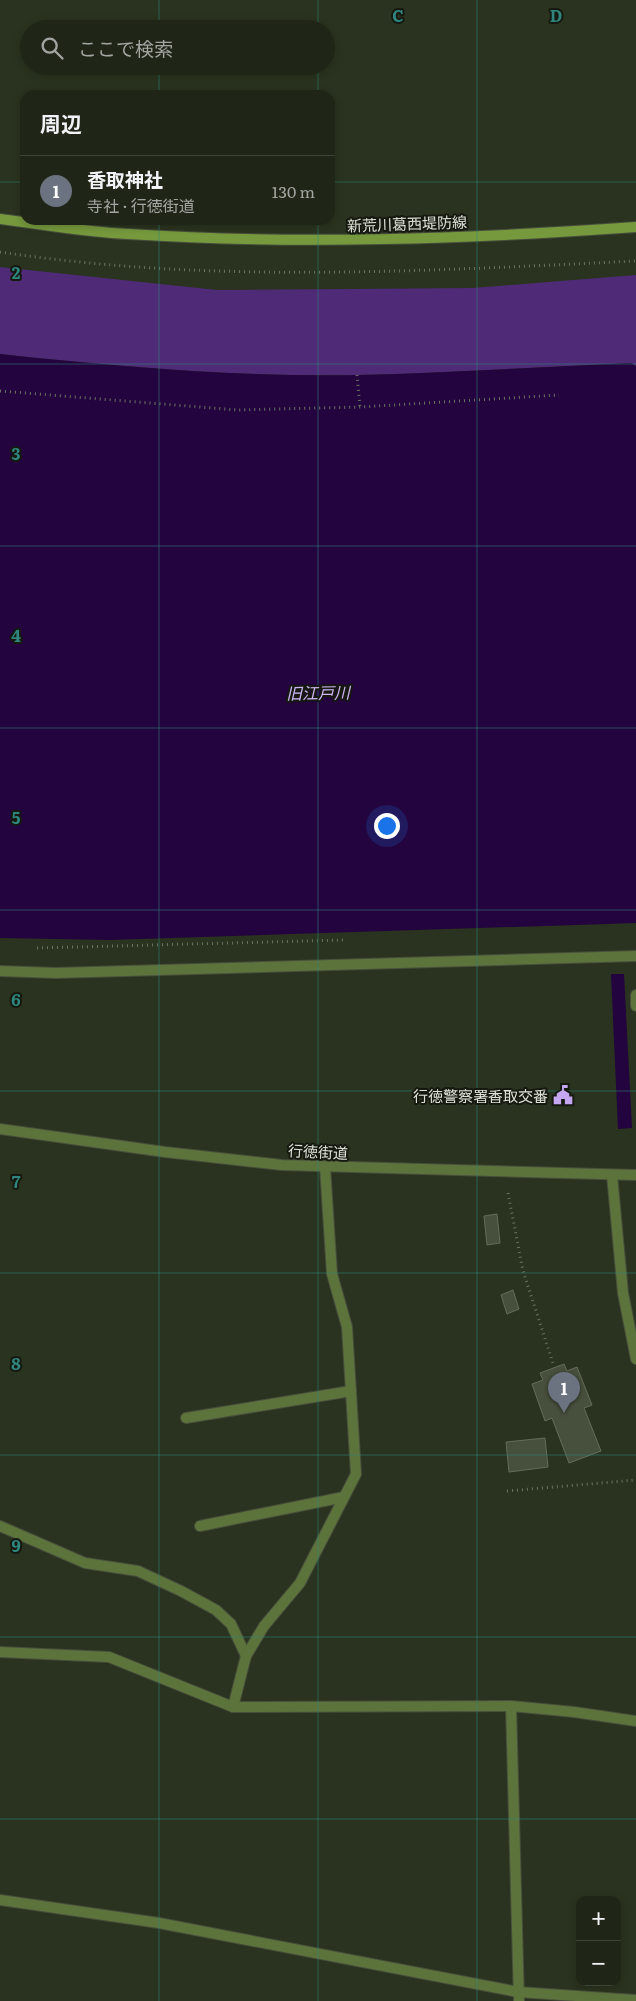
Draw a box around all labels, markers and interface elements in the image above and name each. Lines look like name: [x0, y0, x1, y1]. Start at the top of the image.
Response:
text: C: [392, 3, 404, 27]
text: D: [550, 3, 562, 27]
search box: [20, 20, 335, 75]
icon: search: [38, 34, 66, 62]
text: ここで検索: [78, 34, 173, 62]
text: 周辺: [40, 107, 82, 138]
text: 香取神社: [87, 165, 163, 193]
text: 1: [53, 179, 59, 203]
text: 130 m: [272, 179, 315, 203]
text: 寺社 · 行徳街道: [87, 193, 195, 217]
street label: 新荒川葛西堤防線: [347, 209, 467, 237]
text: 2: [12, 260, 21, 284]
text: 3: [12, 441, 21, 465]
text: 4: [11, 623, 21, 647]
water label: 旧江戸川: [286, 679, 352, 705]
text: 5: [12, 805, 21, 829]
your location: [374, 813, 400, 839]
text: 6: [11, 987, 21, 1011]
place label: 行徳警察署香取交番: [413, 1084, 548, 1107]
public building icon: 行徳警察署香取交番: [552, 1084, 574, 1106]
street label: 行徳街道: [287, 1138, 349, 1164]
text: 7: [12, 1169, 21, 1193]
text: 8: [11, 1351, 21, 1375]
pin: 1: [548, 1372, 580, 1413]
text: 9: [11, 1533, 21, 1557]
map controls: [576, 1896, 621, 1986]
button: +: [576, 1896, 621, 1941]
button: −: [576, 1941, 621, 1986]

